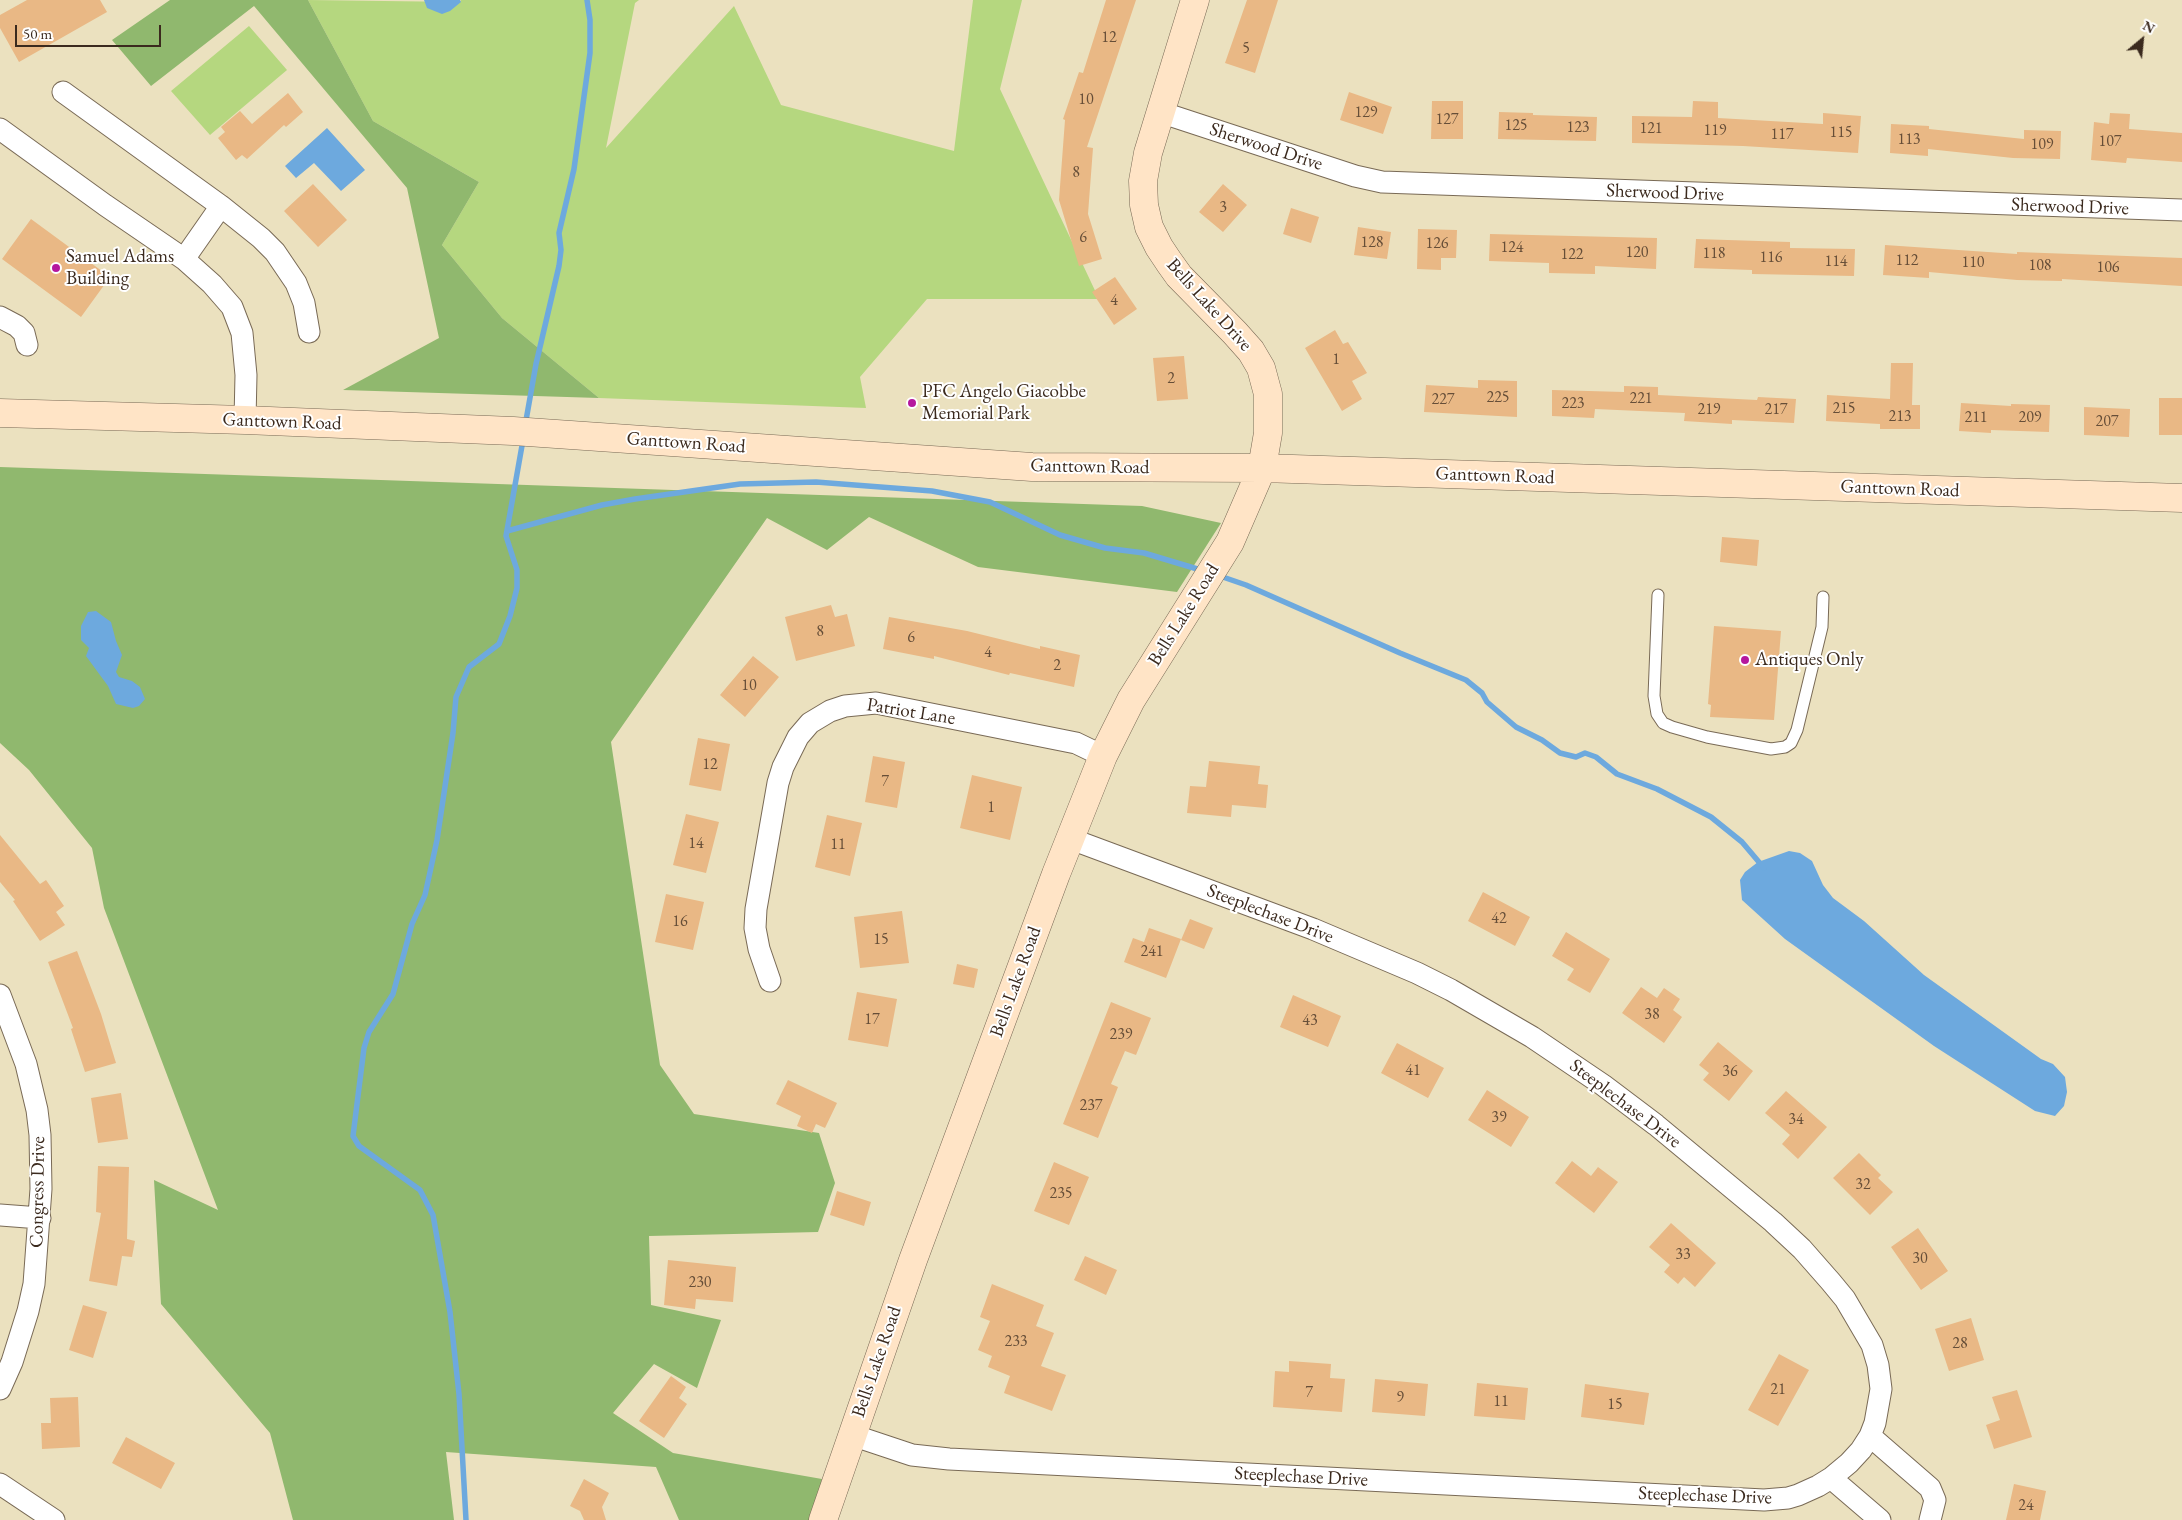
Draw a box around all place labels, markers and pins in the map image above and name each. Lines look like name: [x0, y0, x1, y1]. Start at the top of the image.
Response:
place label: Samuel Adams Building: [66, 246, 174, 290]
marker: Samuel Adams Building: [50, 262, 62, 274]
place label: PFC Angelo Giacobbe Memorial Park: [922, 381, 1086, 425]
marker: PFC Angelo Giacobbe Memorial Park: [906, 397, 918, 409]
place label: Antiques Only: [1755, 649, 1863, 671]
marker: Antiques Only: [1739, 654, 1751, 666]

